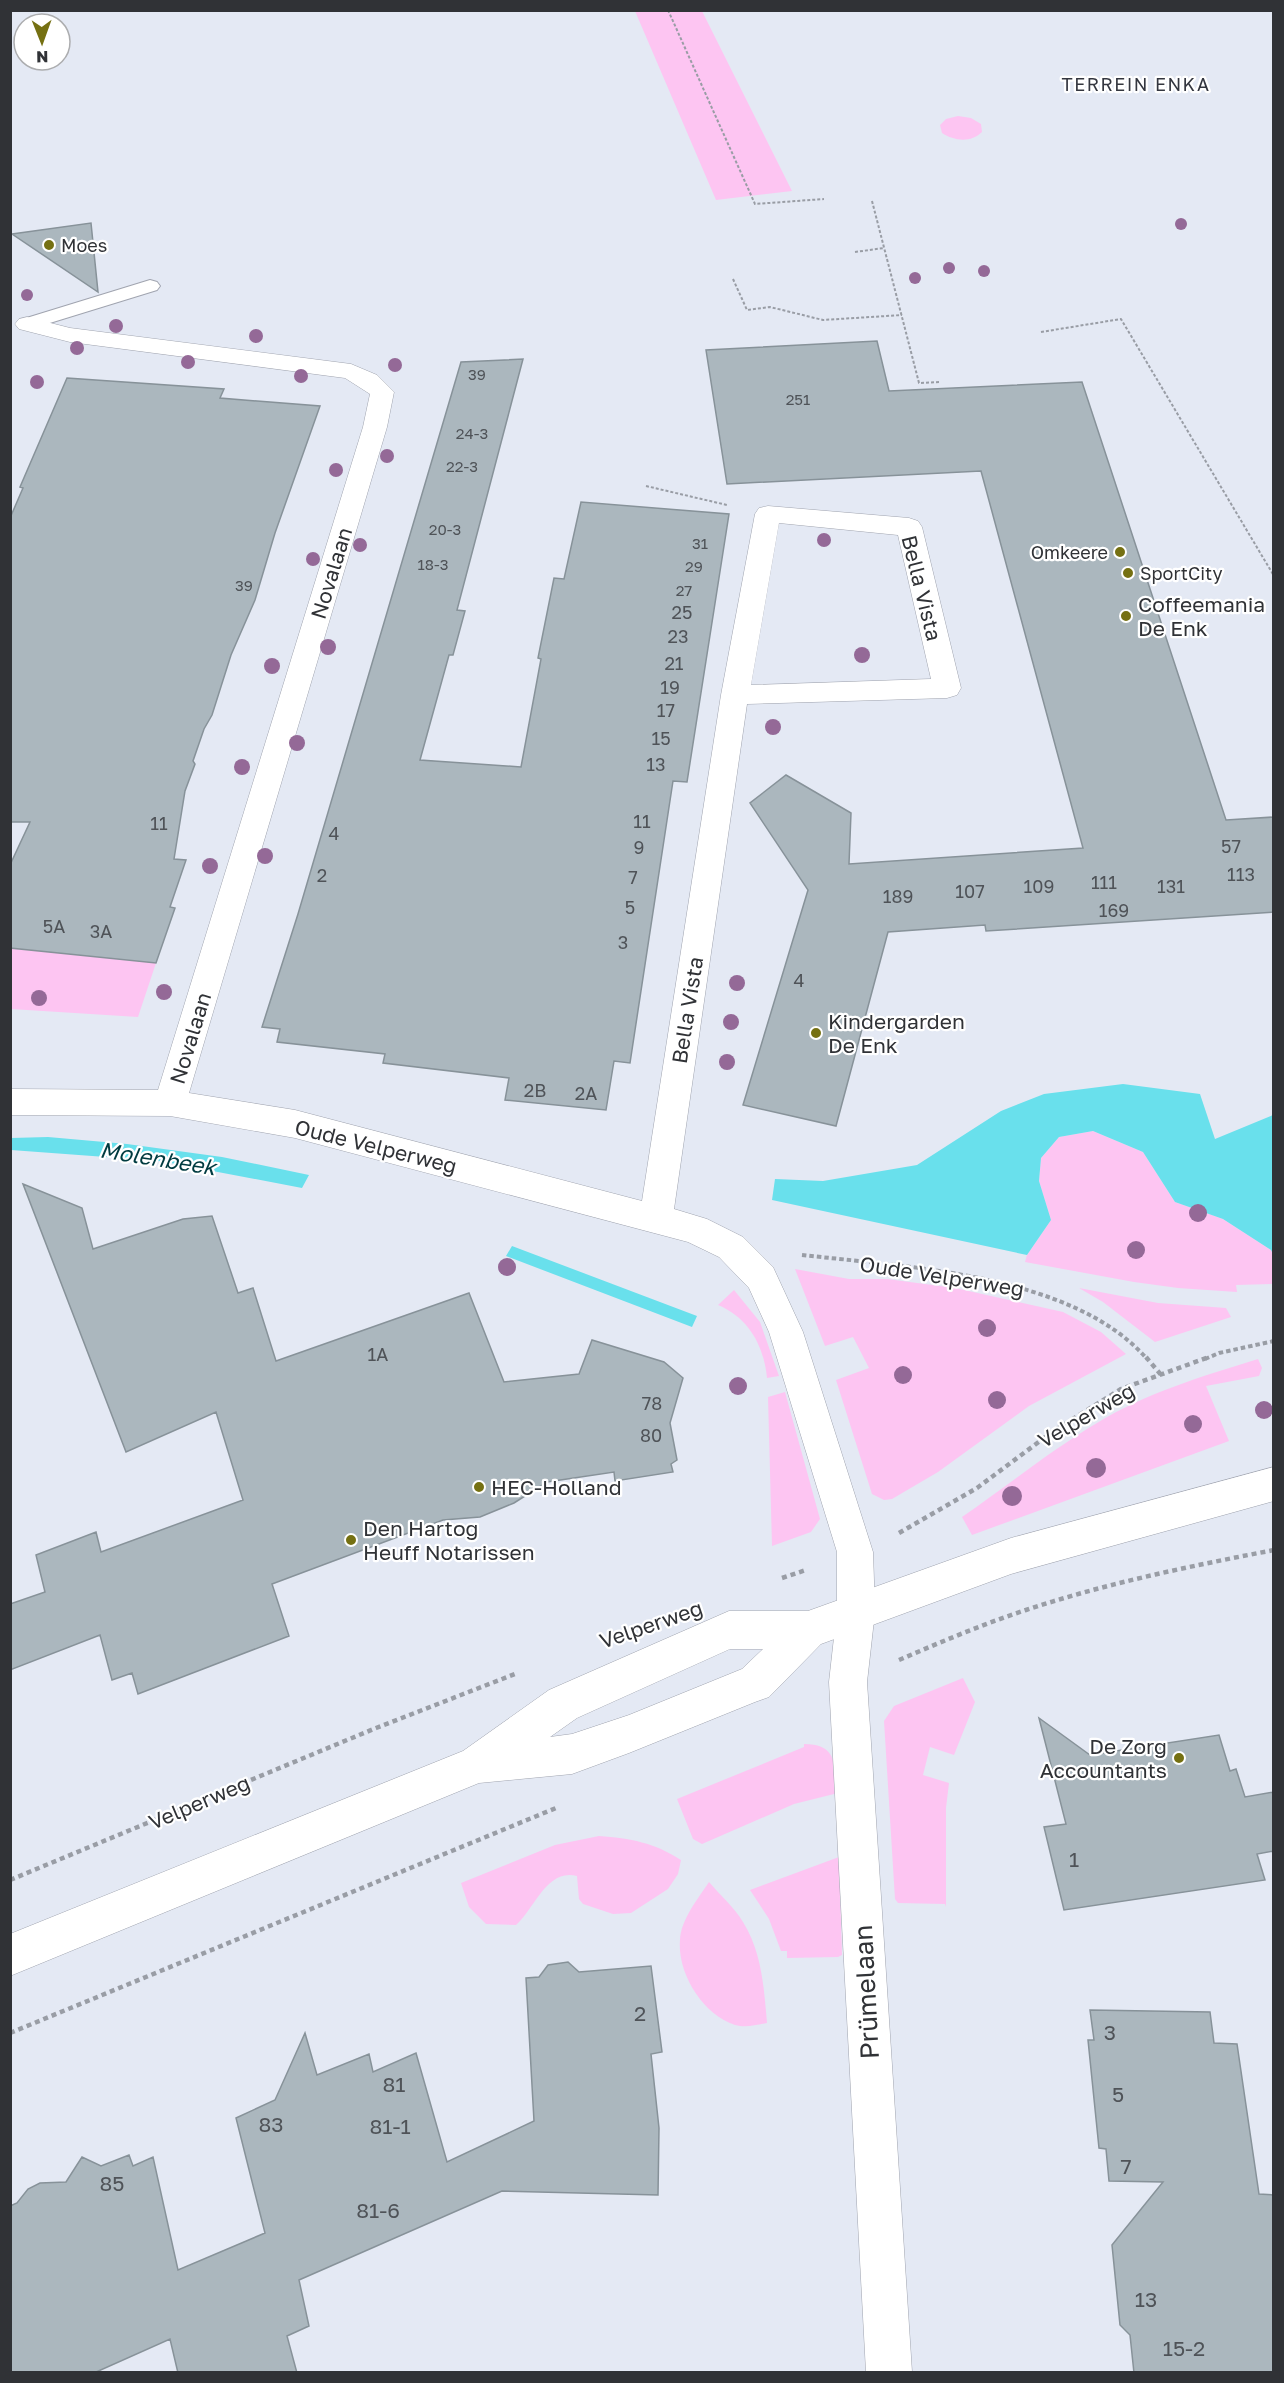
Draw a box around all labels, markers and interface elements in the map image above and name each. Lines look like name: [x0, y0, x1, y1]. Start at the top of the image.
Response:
north arrow: [12, 12, 72, 72]
text: N: [36, 47, 49, 67]
district label: TERREIN ENKA: [1062, 73, 1210, 95]
place label: Moes: [61, 234, 107, 256]
marker: Moes: [42, 238, 56, 252]
house number: 39: [468, 365, 486, 383]
house number: 251: [786, 390, 810, 408]
house number: 24-3: [456, 424, 488, 442]
house number: 22-3: [446, 457, 478, 475]
house number: 20-3: [429, 520, 461, 538]
street label: Novalaan: [305, 524, 357, 622]
street label: Bella Vista: [896, 533, 948, 643]
house number: 31: [692, 534, 708, 552]
place label: Omkeere: [1031, 541, 1108, 563]
marker: Omkeere: [1113, 545, 1127, 559]
house number: 18-3: [418, 555, 448, 573]
house number: 29: [685, 557, 703, 575]
place label: SportCity: [1140, 562, 1223, 584]
marker: SportCity: [1121, 566, 1135, 580]
house number: 39: [235, 576, 253, 594]
house number: 27: [676, 581, 692, 599]
place label: Coffeemania De Enk: [1138, 591, 1265, 641]
house number: 25: [672, 601, 692, 623]
marker: Coffeemania De Enk: [1119, 609, 1133, 623]
house number: 23: [668, 625, 688, 647]
house number: 21: [664, 652, 684, 674]
house number: 19: [660, 676, 680, 698]
house number: 17: [657, 699, 675, 721]
house number: 15: [651, 727, 671, 749]
house number: 13: [646, 753, 666, 775]
house number: 11: [633, 810, 651, 832]
house number: 11: [150, 812, 168, 834]
house number: 4: [329, 822, 340, 844]
house number: 57: [1221, 835, 1241, 857]
house number: 9: [634, 836, 644, 858]
house number: 113: [1227, 863, 1255, 885]
house number: 2: [317, 864, 327, 886]
house number: 7: [628, 866, 638, 888]
house number: 111: [1091, 871, 1117, 893]
house number: 109: [1024, 875, 1054, 897]
house number: 131: [1157, 875, 1185, 897]
house number: 107: [955, 880, 985, 902]
house number: 189: [883, 885, 913, 907]
house number: 5: [625, 896, 635, 918]
house number: 169: [1099, 899, 1129, 921]
house number: 5A: [43, 915, 65, 937]
house number: 3A: [90, 920, 112, 942]
house number: 3: [618, 931, 628, 953]
street label: Bella Vista: [666, 955, 708, 1065]
house number: 4: [794, 969, 805, 991]
street label: Novalaan: [164, 989, 216, 1087]
place label: Kindergarden De Enk: [828, 1008, 965, 1058]
marker: Kindergarden De Enk: [809, 1026, 823, 1040]
house number: 2B: [524, 1079, 546, 1101]
house number: 2A: [575, 1082, 597, 1104]
street label: Oude Velperweg: [292, 1113, 460, 1179]
water label: Molenbeek: [98, 1136, 220, 1181]
street label: Oude Velperweg: [858, 1250, 1026, 1302]
house number: 1A: [368, 1343, 388, 1365]
street label: Velperweg: [1033, 1377, 1139, 1453]
house number: 78: [642, 1392, 662, 1414]
house number: 80: [640, 1424, 662, 1446]
place label: HEC-Holland: [491, 1474, 622, 1500]
marker: HEC-Holland: [472, 1480, 486, 1494]
place label: Den Hartog Heuff Notarissen: [363, 1515, 535, 1565]
marker: Den Hartog Heuff Notarissen: [344, 1533, 358, 1547]
street label: Velperweg: [596, 1594, 706, 1654]
place label: De Zorg Accountants: [1040, 1733, 1167, 1783]
marker: De Zorg Accountants: [1172, 1751, 1186, 1765]
street label: Velperweg: [145, 1769, 253, 1835]
house number: 1: [1069, 1846, 1079, 1872]
street label: Prümelaan: [847, 1924, 885, 2060]
house number: 2: [634, 2000, 646, 2026]
house number: 3: [1104, 2019, 1116, 2045]
house number: 81: [383, 2071, 406, 2097]
house number: 5: [1112, 2081, 1124, 2107]
house number: 83: [258, 2111, 284, 2137]
house number: 81-1: [369, 2113, 411, 2139]
house number: 7: [1120, 2153, 1132, 2179]
house number: 85: [100, 2170, 125, 2196]
house number: 81-6: [356, 2197, 400, 2223]
house number: 13: [1135, 2286, 1157, 2312]
house number: 15-2: [1163, 2335, 1205, 2361]

